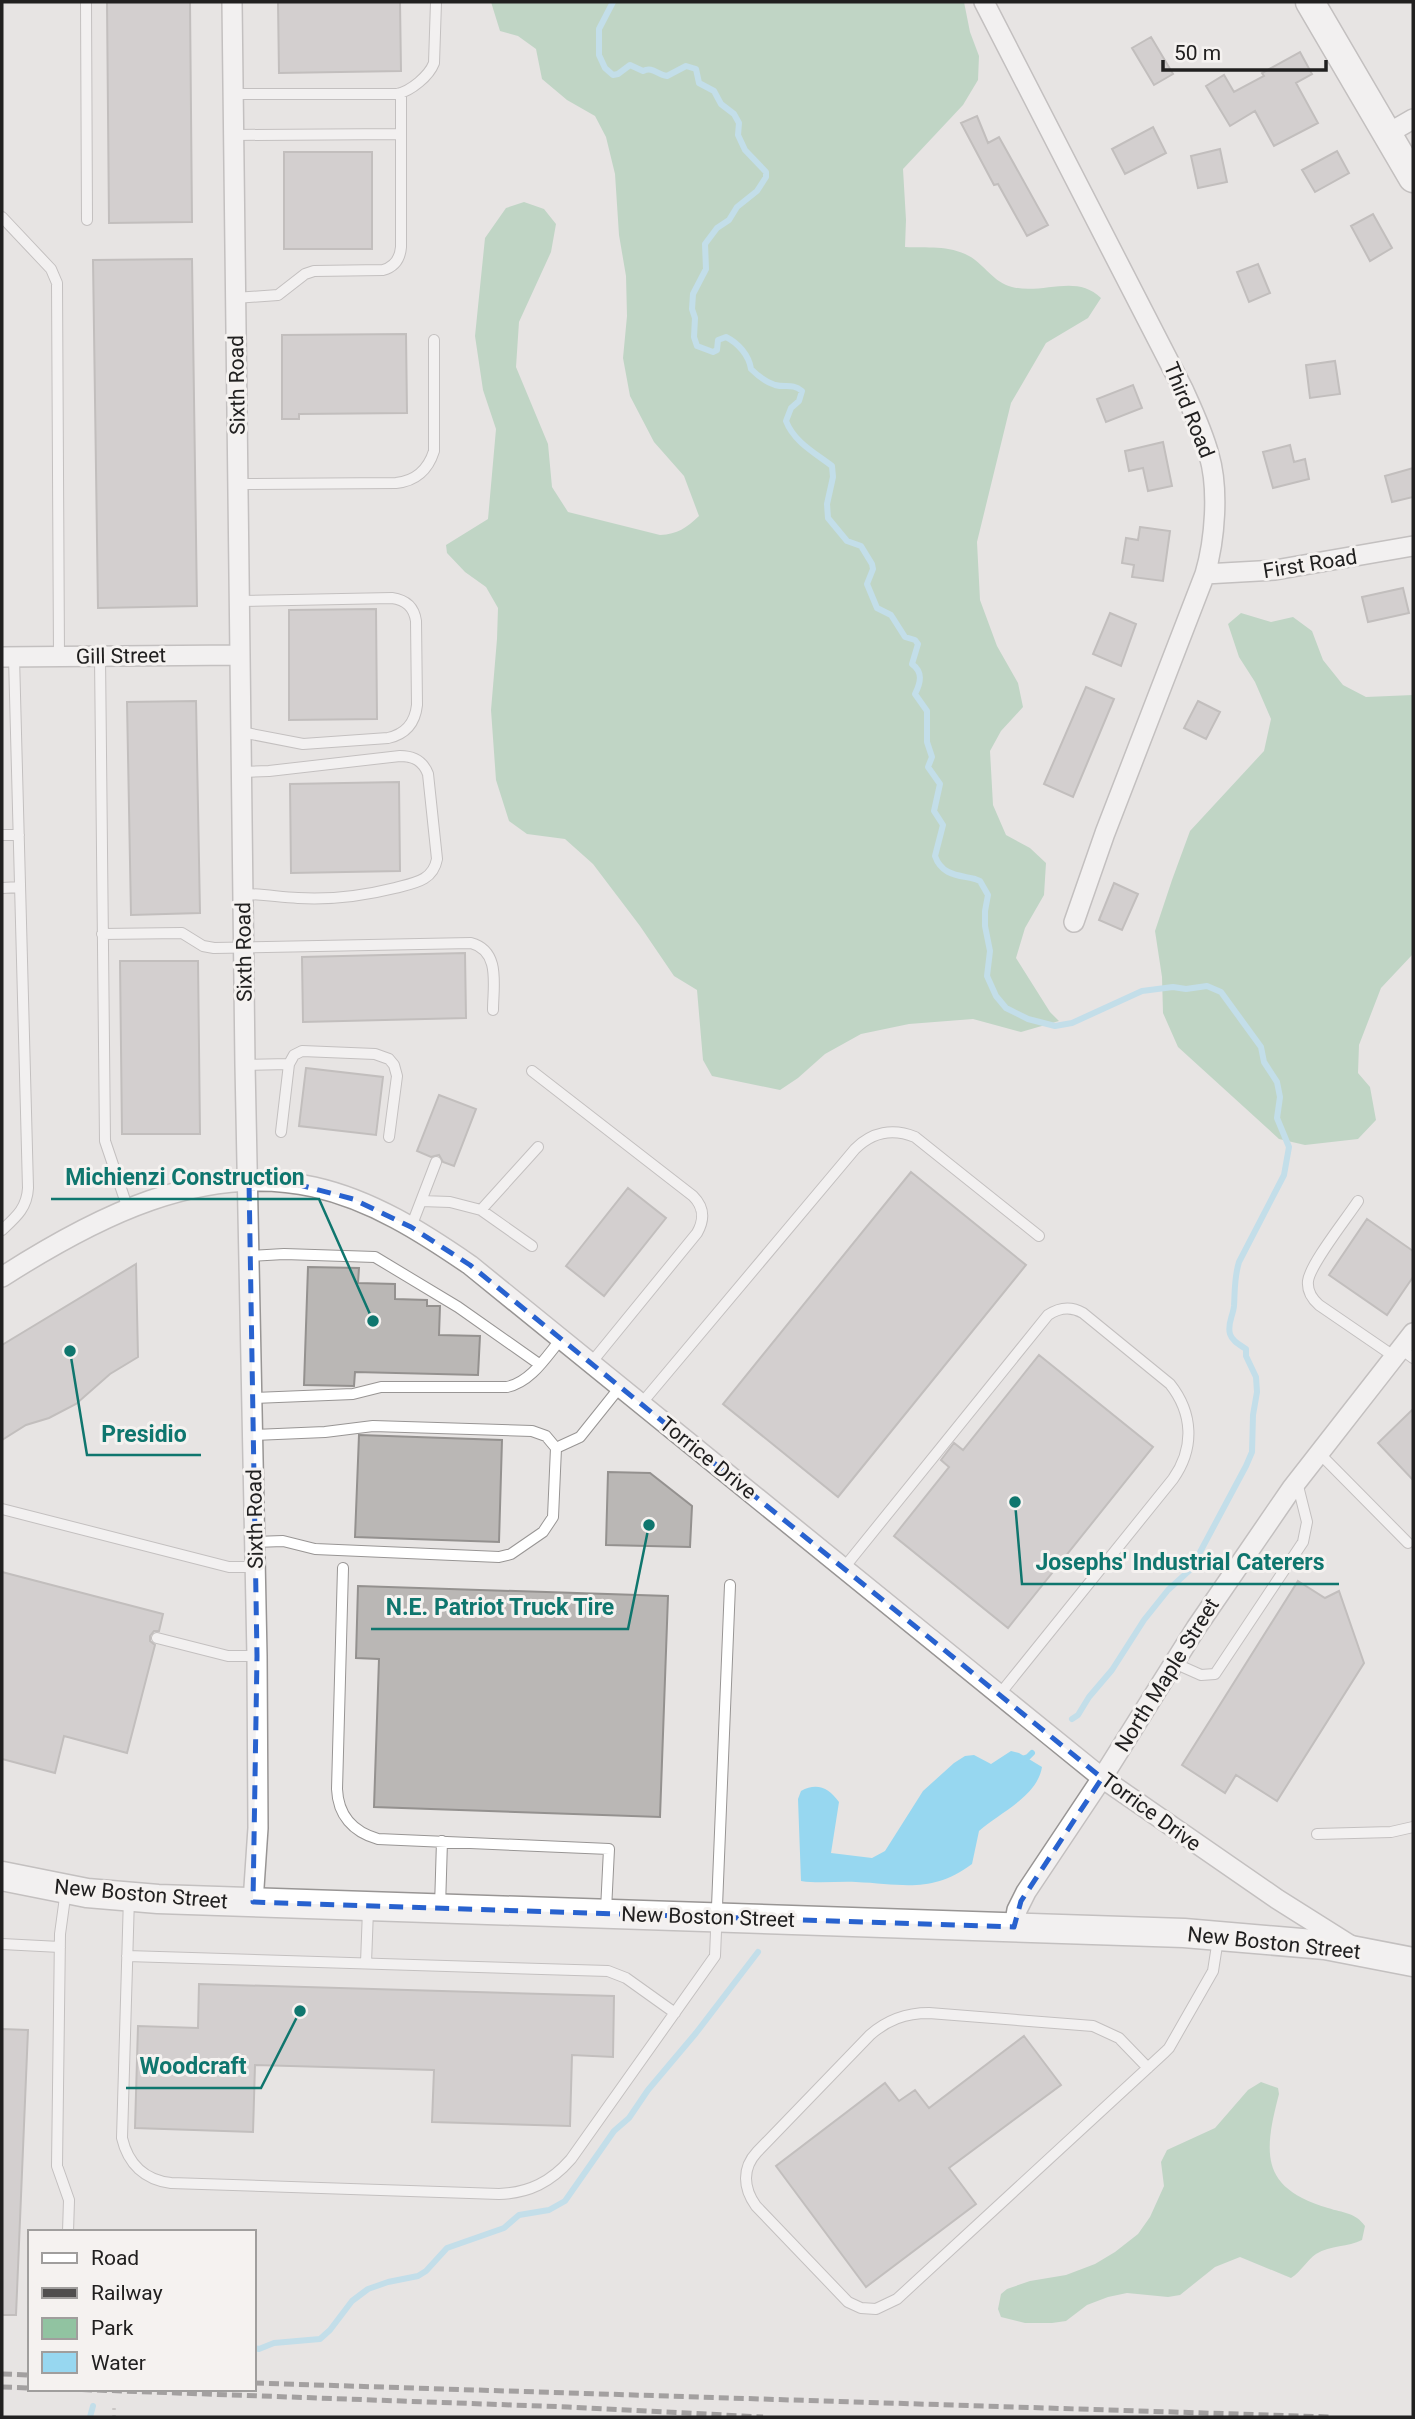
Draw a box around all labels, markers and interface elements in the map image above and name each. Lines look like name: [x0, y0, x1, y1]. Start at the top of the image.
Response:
scale bar: [1163, 28, 1326, 72]
text: 50 m: [1174, 41, 1221, 65]
street label: Sixth Road: [224, 335, 250, 435]
street label: Third Road: [1159, 359, 1219, 461]
street label: First Road: [1261, 545, 1359, 583]
street label: Gill Street: [76, 643, 166, 669]
street label: Sixth Road: [231, 902, 257, 1002]
callout: Michienzi Construction: [51, 1155, 319, 1199]
text: Michienzi Construction: [65, 1164, 305, 1191]
callout: Presidio: [87, 1411, 201, 1455]
street label: Torrice Drive: [655, 1412, 761, 1504]
text: Presidio: [101, 1421, 187, 1448]
street label: Sixth Road: [242, 1469, 268, 1569]
callout: Josephs' Industrial Caterers: [1022, 1540, 1339, 1584]
text: Josephs' Industrial Caterers: [1035, 1549, 1325, 1576]
callout: N.E. Patriot Truck Tire: [371, 1585, 628, 1629]
text: N.E. Patriot Truck Tire: [386, 1594, 614, 1621]
street label: North Maple Street: [1110, 1594, 1224, 1756]
street label: Torrice Drive: [1096, 1768, 1206, 1856]
street label: New Boston Street: [53, 1874, 229, 1914]
street label: New Boston Street: [621, 1902, 795, 1932]
street label: New Boston Street: [1186, 1922, 1362, 1964]
callout: Woodcraft: [126, 2044, 261, 2088]
text: Woodcraft: [139, 2053, 247, 2080]
legend: [28, 2230, 256, 2391]
text: Road: [91, 2246, 139, 2270]
text: Railway: [91, 2281, 163, 2305]
text: Park: [91, 2316, 134, 2340]
text: Water: [91, 2351, 146, 2375]

